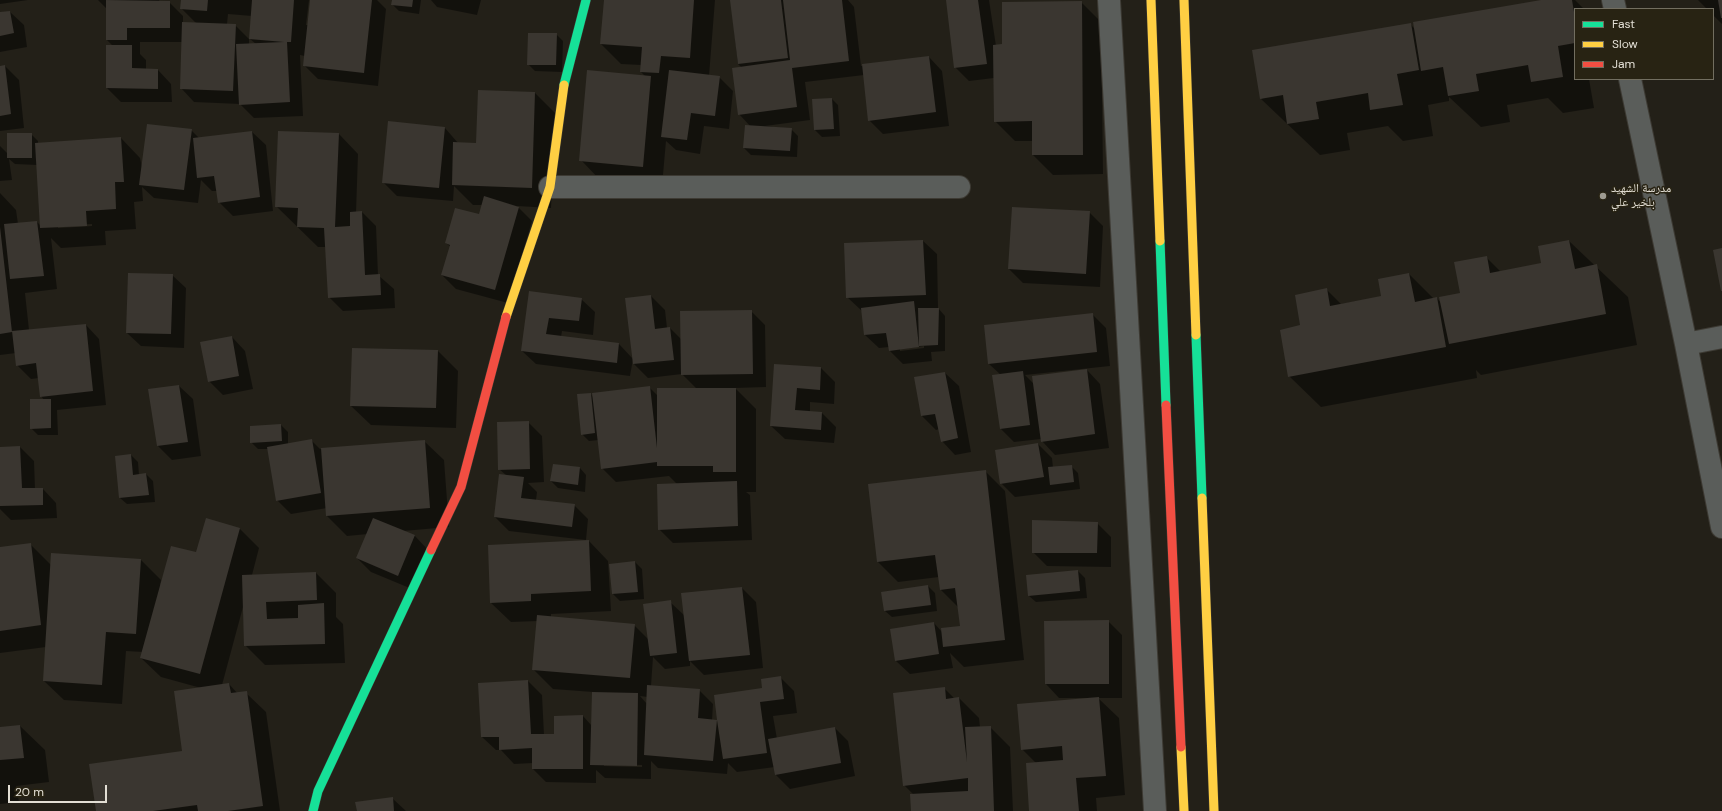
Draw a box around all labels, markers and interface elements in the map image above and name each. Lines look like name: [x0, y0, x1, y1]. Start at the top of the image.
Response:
legend: [1574, 8, 1714, 80]
text: Fast: [1612, 16, 1635, 32]
text: Slow: [1612, 36, 1638, 52]
text: Jam: [1612, 56, 1635, 72]
place label: مدرسة الشهيد بلخير علي: [1611, 182, 1671, 210]
marker: مدرسة الشهيد بلخير علي: [1598, 191, 1608, 201]
scale bar: [10, 777, 109, 803]
text: 20 m: [15, 784, 44, 800]

